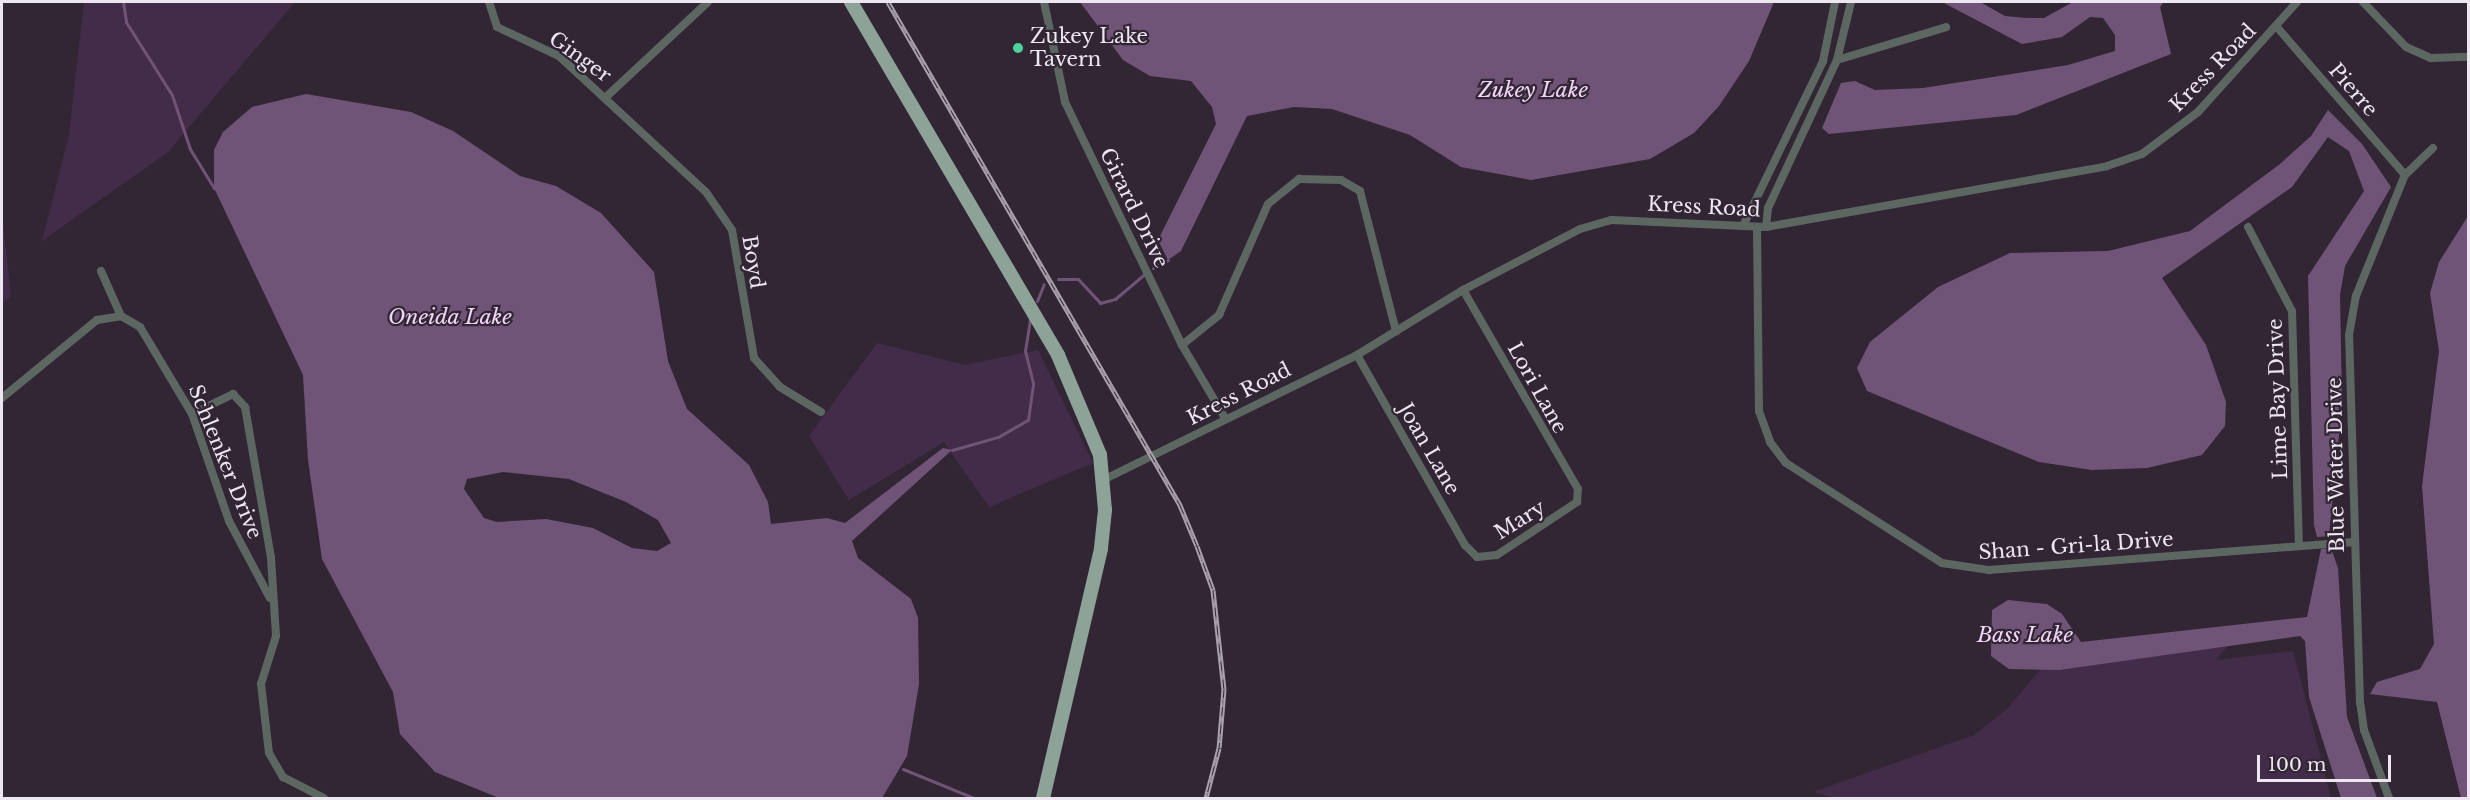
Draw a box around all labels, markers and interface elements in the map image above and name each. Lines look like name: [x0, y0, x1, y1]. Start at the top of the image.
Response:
street label: Kress Road: [2165, 19, 2261, 117]
place label: Zukey Lake Tavern: [1030, 24, 1149, 71]
street label: Ginger: [544, 26, 616, 88]
marker: Zukey Lake Tavern: [1011, 41, 1025, 55]
street label: Pierre: [2323, 59, 2383, 121]
water label: Zukey Lake: [1478, 77, 1588, 103]
street label: Girard Drive: [1095, 144, 1173, 272]
street label: Kress Road: [1647, 192, 1761, 222]
street label: Boyd: [737, 233, 769, 291]
water label: Oneida Lake: [388, 304, 512, 330]
street label: Lime Bay Drive: [2263, 318, 2293, 480]
street label: Lori Lane: [1502, 338, 1572, 438]
street label: Kress Road: [1183, 358, 1295, 430]
street label: Blue Water Drive: [2322, 376, 2350, 554]
street label: Schlenker Drive: [183, 381, 267, 543]
street label: Joan Lane: [1393, 399, 1465, 499]
street label: Mary: [1490, 495, 1550, 545]
street label: Shan - Gri-la Drive: [1978, 527, 2174, 565]
water label: Bass Lake: [1977, 622, 2073, 648]
scale bar: [2260, 743, 2394, 781]
text: 100 m: [2268, 754, 2326, 776]

